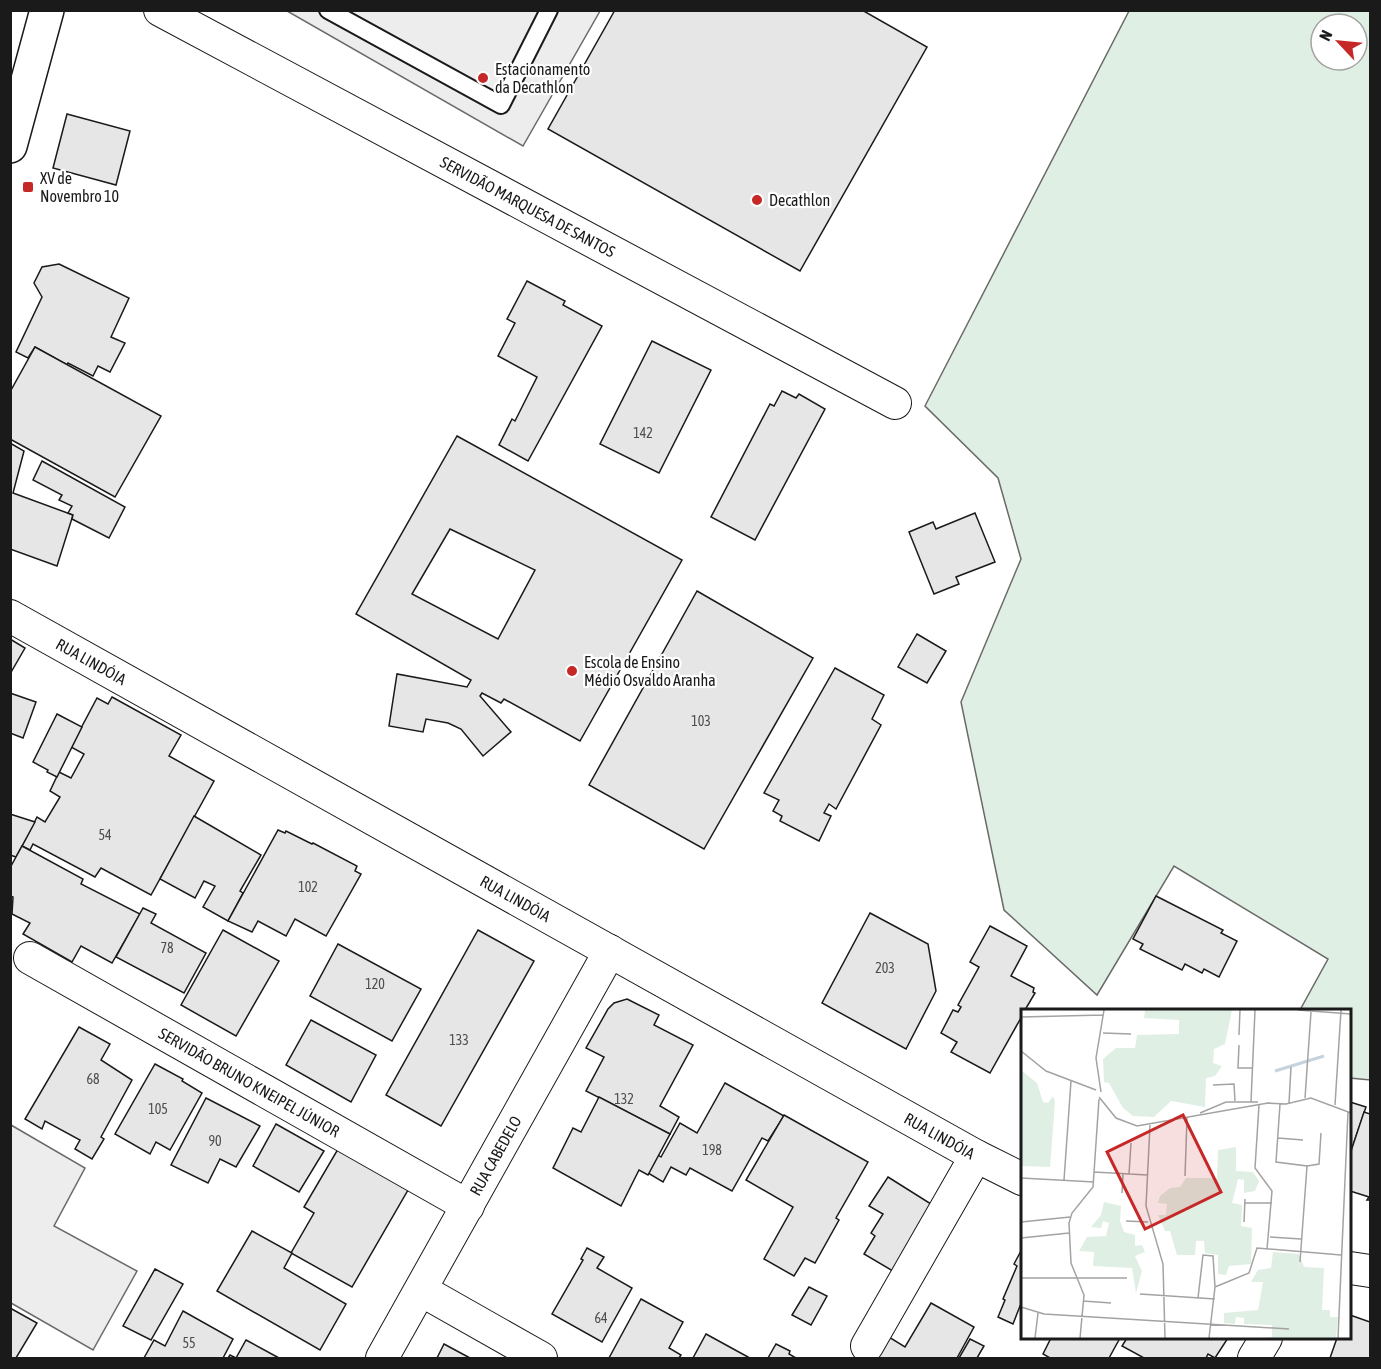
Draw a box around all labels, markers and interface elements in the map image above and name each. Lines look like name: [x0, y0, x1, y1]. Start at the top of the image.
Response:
north arrow: [1309, 12, 1369, 72]
text: N: [1315, 27, 1336, 44]
place label: Estacionamento da Decathlon: [495, 60, 590, 96]
marker: Estacionamento da Decathlon: [476, 71, 490, 85]
street label: SERVIDÃO MARQUESA DE SANTOS: [437, 153, 618, 261]
place label: XV de Novembro 10: [40, 169, 119, 205]
marker: XV de Novembro 10: [21, 180, 35, 194]
place label: Decathlon: [769, 191, 830, 209]
marker: Decathlon: [750, 193, 764, 207]
house number: 142: [633, 425, 653, 441]
street label: RUA LINDÓIA: [53, 635, 130, 688]
place label: Escola de Ensino Médio Osvaldo Aranha: [584, 653, 716, 689]
marker: Escola de Ensino Médio Osvaldo Aranha: [565, 664, 579, 678]
house number: 103: [691, 713, 711, 729]
house number: 54: [98, 827, 112, 843]
street label: RUA LINDÓIA: [477, 872, 554, 925]
house number: 102: [298, 879, 318, 895]
house number: 78: [160, 940, 174, 956]
house number: 203: [875, 960, 895, 976]
house number: 120: [365, 976, 385, 992]
inset map: [1021, 1009, 1351, 1339]
street label: SERVIDÃO BRUNO KNEIPEL JÚNIOR: [156, 1024, 343, 1140]
house number: 133: [449, 1032, 469, 1048]
house number: 68: [86, 1071, 100, 1087]
house number: 132: [614, 1091, 634, 1107]
house number: 105: [148, 1101, 168, 1117]
street label: RUA LINDÓIA: [901, 1109, 978, 1163]
street label: RUA CABEDELO: [466, 1113, 525, 1198]
house number: 90: [208, 1133, 222, 1149]
house number: 198: [702, 1142, 722, 1158]
house number: 64: [594, 1310, 608, 1326]
house number: 55: [182, 1335, 196, 1351]

